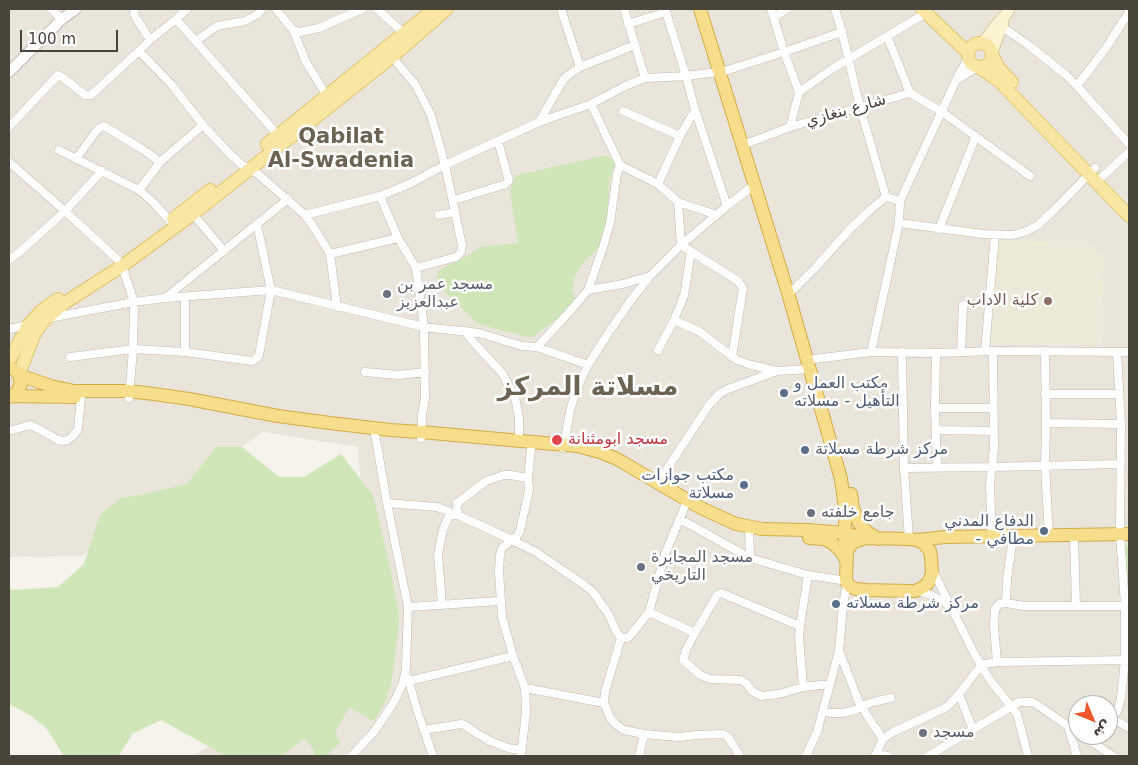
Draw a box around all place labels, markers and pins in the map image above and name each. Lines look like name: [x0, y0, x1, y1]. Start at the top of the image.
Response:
place label: مسجد عمر بن عبدالعزيز: [397, 275, 493, 313]
marker: مسجد عمر بن عبدالعزيز: [381, 288, 393, 300]
place label: كلية الاداب: [966, 291, 1038, 311]
marker: كلية الاداب: [1042, 295, 1054, 307]
place label: مكتب العمل و التأهيل - مسلاته: [794, 374, 900, 412]
marker: مكتب العمل و التأهيل - مسلاته: [778, 387, 790, 399]
place label: مسجد ابومثنانة: [568, 430, 668, 450]
marker: مسجد ابومثنانة: [550, 433, 564, 447]
place label: مركز شرطة مسلاتة: [815, 440, 948, 460]
marker: مركز شرطة مسلاتة: [799, 444, 811, 456]
place label: مكتب جوازات مسلاتة: [641, 466, 734, 504]
marker: مكتب جوازات مسلاتة: [738, 479, 750, 491]
place label: جامع خلفته: [821, 503, 895, 523]
marker: جامع خلفته: [805, 507, 817, 519]
place label: الدفاع المدني - مطافي: [944, 512, 1034, 550]
marker: الدفاع المدني - مطافي: [1038, 525, 1050, 537]
place label: مسجد المجابرة التاريخي: [651, 548, 753, 586]
marker: مسجد المجابرة التاريخي: [635, 561, 647, 573]
place label: مركز شرطة مسلاته: [846, 594, 979, 614]
marker: مركز شرطة مسلاته: [830, 598, 842, 610]
place label: مسجد: [933, 723, 975, 743]
marker: مسجد: [917, 727, 929, 739]

